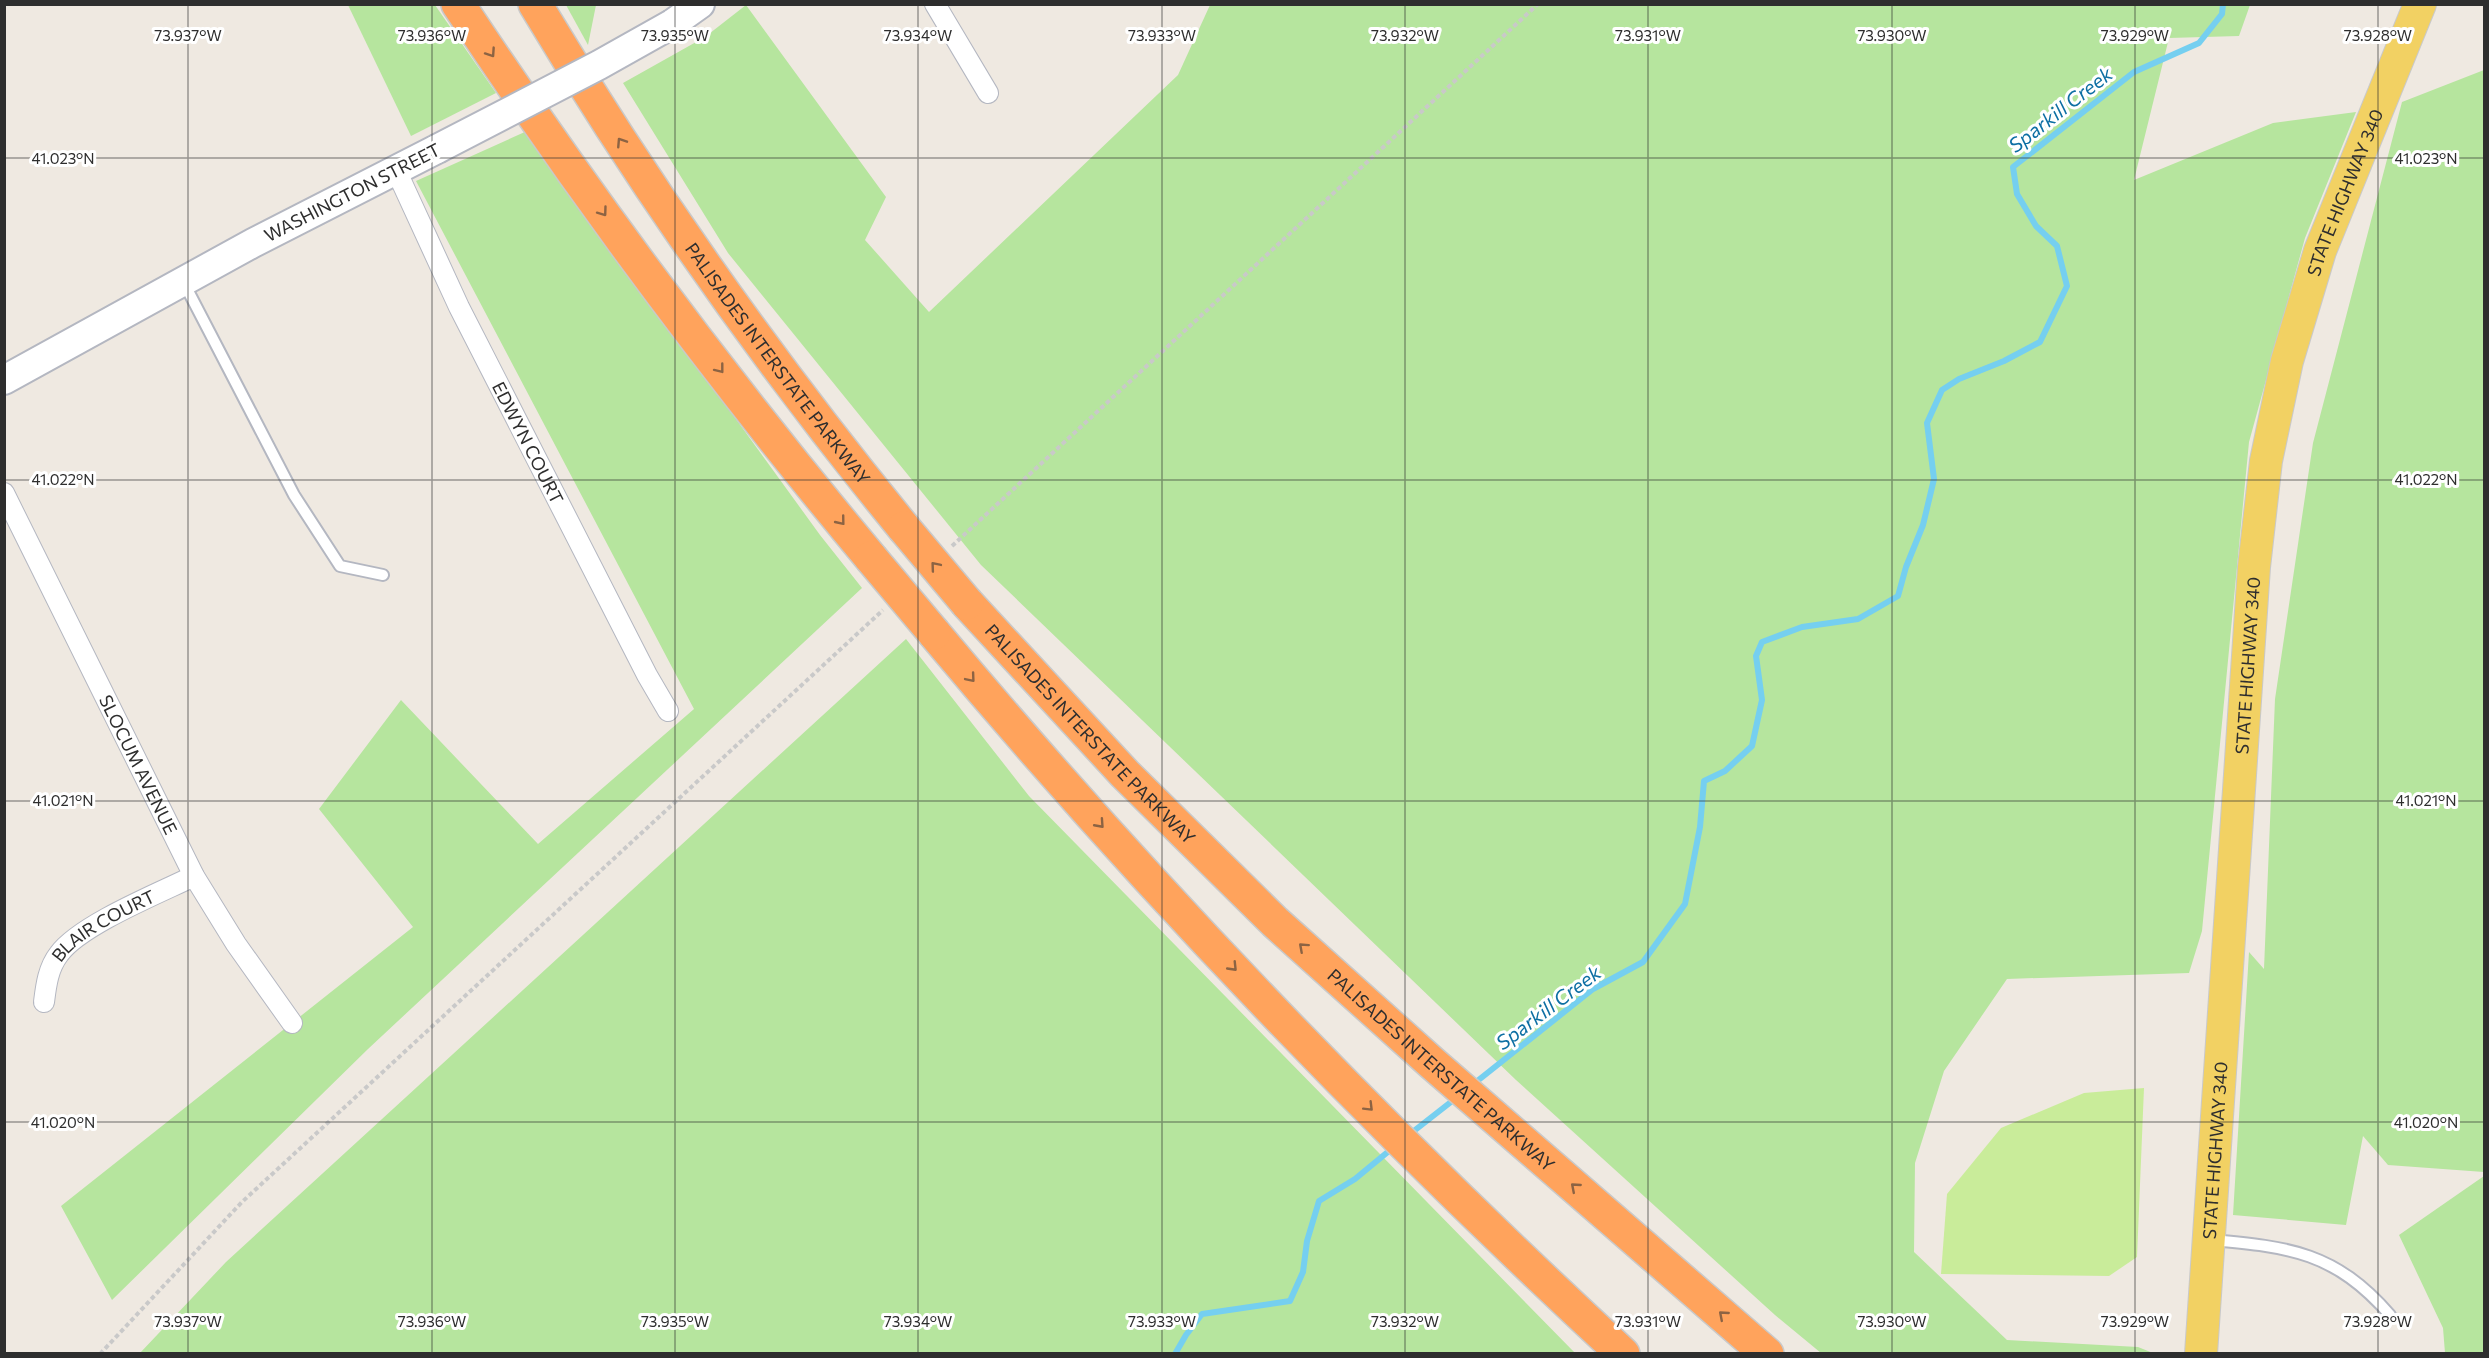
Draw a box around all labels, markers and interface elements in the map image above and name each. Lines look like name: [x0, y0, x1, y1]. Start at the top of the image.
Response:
text: 73.937°W: [154, 26, 222, 44]
text: 73.936°W: [398, 26, 466, 44]
text: 73.935°W: [641, 26, 709, 44]
text: 73.934°W: [884, 26, 952, 44]
text: 73.933°W: [1128, 26, 1196, 44]
text: 73.932°W: [1371, 26, 1439, 44]
text: 73.931°W: [1615, 26, 1681, 44]
text: 73.930°W: [1857, 26, 1927, 44]
text: 73.929°W: [2101, 26, 2169, 44]
text: 73.928°W: [2344, 26, 2412, 44]
one-way arrow: [484, 46, 495, 57]
water label: Sparkill Creek: [2003, 60, 2118, 157]
street label: STATE HIGHWAY 340: [2302, 105, 2387, 279]
street label: WASHINGTON STREET: [260, 138, 444, 246]
one-way arrow: [617, 138, 628, 149]
text: 41.023°N: [31, 149, 95, 167]
text: 41.023°N: [2394, 149, 2458, 167]
one-way arrow: [596, 206, 607, 217]
street label: PALISADES INTERSTATE PARKWAY: [681, 238, 875, 489]
one-way arrow: [712, 362, 723, 373]
street label: EDWYN COURT: [488, 378, 569, 507]
text: 41.022°N: [31, 470, 95, 488]
text: 41.022°N: [2394, 470, 2458, 488]
one-way arrow: [833, 515, 844, 526]
one-way arrow: [931, 562, 942, 573]
street label: STATE HIGHWAY 340: [2230, 576, 2264, 755]
street label: PALISADES INTERSTATE PARKWAY: [981, 619, 1200, 849]
one-way arrow: [964, 671, 975, 682]
street label: SLOCUM AVENUE: [95, 691, 182, 838]
text: 41.021°N: [32, 791, 94, 809]
text: 41.021°N: [2395, 791, 2457, 809]
one-way arrow: [1093, 818, 1104, 828]
street label: BLAIR COURT: [47, 885, 158, 966]
one-way arrow: [1299, 944, 1310, 955]
water label: Sparkill Creek: [1491, 959, 1606, 1054]
one-way arrow: [1226, 961, 1237, 971]
street label: PALISADES INTERSTATE PARKWAY: [1323, 964, 1560, 1176]
street label: STATE HIGHWAY 340: [2198, 1061, 2232, 1240]
one-way arrow: [1361, 1100, 1372, 1111]
text: 41.020°N: [31, 1113, 95, 1131]
text: 41.020°N: [2394, 1113, 2458, 1131]
one-way arrow: [1571, 1183, 1582, 1194]
one-way arrow: [1719, 1311, 1729, 1322]
text: 73.937°W: [154, 1312, 222, 1330]
text: 73.936°W: [398, 1312, 466, 1330]
text: 73.935°W: [641, 1312, 709, 1330]
text: 73.934°W: [884, 1312, 952, 1330]
text: 73.933°W: [1128, 1312, 1196, 1330]
text: 73.932°W: [1371, 1312, 1439, 1330]
text: 73.931°W: [1615, 1312, 1681, 1330]
text: 73.930°W: [1857, 1312, 1927, 1330]
text: 73.929°W: [2101, 1312, 2169, 1330]
text: 73.928°W: [2344, 1312, 2412, 1330]

